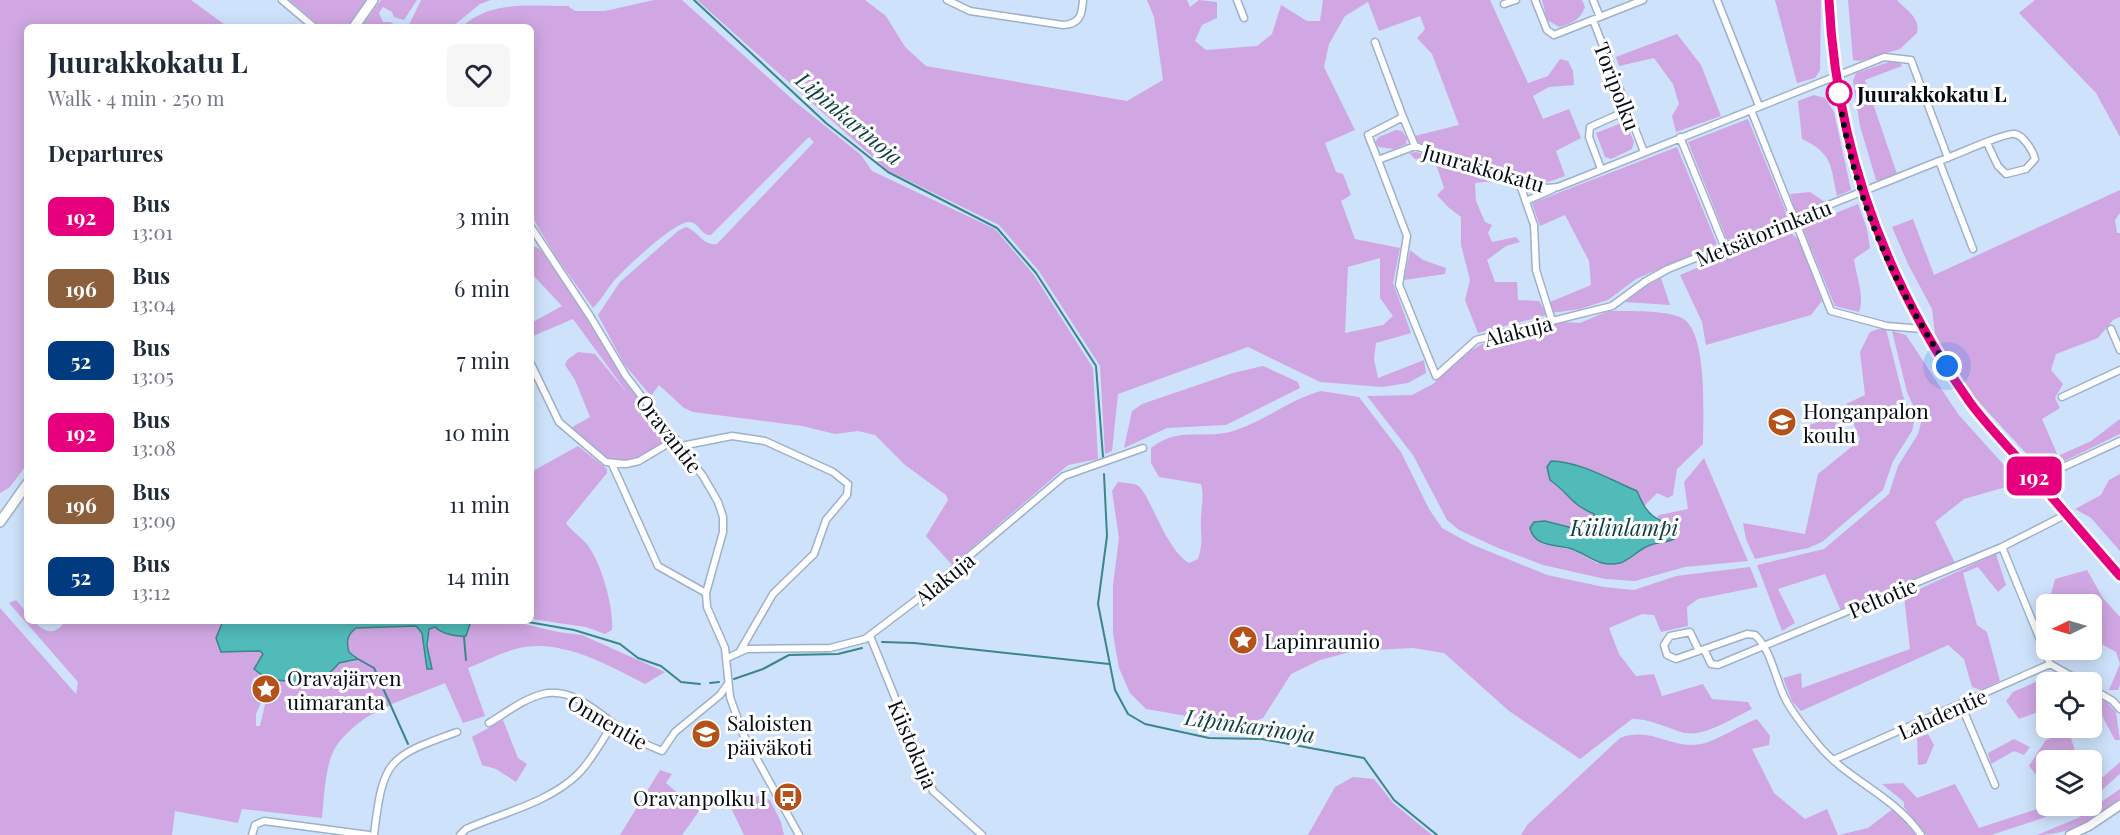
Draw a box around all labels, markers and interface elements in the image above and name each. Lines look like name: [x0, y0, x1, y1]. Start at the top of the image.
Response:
street label: Toripolku: [1588, 38, 1648, 134]
text: Juurakkokatu L: [48, 43, 248, 80]
button: heart: [447, 44, 510, 107]
water label: Lipinkarinoja: [789, 64, 910, 172]
place label: Juurakkokatu L: [1856, 79, 2007, 107]
marker: Juurakkokatu L: [1826, 80, 1852, 106]
text: Walk · 4 min · 250 m: [48, 84, 225, 111]
street label: Juurakkokatu: [1419, 136, 1548, 198]
text: Departures: [48, 138, 163, 168]
text: Bus: [132, 188, 170, 218]
street label: Metsätorinkatu: [1691, 192, 1835, 272]
text: 3 min: [455, 201, 510, 231]
text: 192: [66, 202, 96, 230]
text: 13:01: [132, 218, 173, 245]
text: Bus: [132, 260, 170, 290]
text: 6 min: [454, 273, 510, 303]
text: 196: [65, 274, 97, 302]
text: 13:04: [132, 290, 175, 317]
street label: Alakuja: [1480, 308, 1556, 352]
text: Bus: [132, 332, 170, 362]
text: 7 min: [457, 345, 510, 375]
text: 52: [71, 346, 91, 374]
your location: [1932, 351, 1962, 381]
text: 13:05: [132, 362, 174, 389]
street label: Oravantie: [630, 388, 710, 478]
place label: Honganpalon koulu: [1803, 396, 1929, 448]
text: Bus: [132, 404, 170, 434]
school or university icon: Honganpalon koulu: [1766, 406, 1798, 438]
text: 10 min: [444, 417, 510, 447]
text: 192: [66, 418, 96, 446]
text: 13:08: [132, 434, 176, 461]
line badge: 192: [2000, 456, 2068, 496]
text: 192: [2019, 462, 2049, 490]
text: Bus: [132, 476, 170, 506]
text: 11 min: [449, 489, 510, 519]
text: 196: [65, 490, 97, 518]
text: 13:09: [132, 506, 176, 533]
water label: Kiilinlampi: [1569, 512, 1678, 542]
street label: Alakuja: [907, 545, 980, 611]
text: Bus: [132, 548, 170, 578]
text: 14 min: [446, 561, 510, 591]
text: 52: [71, 562, 91, 590]
street label: Peltotie: [1843, 570, 1921, 624]
text: 13:12: [132, 578, 170, 605]
north arrow: [2036, 594, 2102, 660]
map controls: [2036, 594, 2102, 816]
place icon: Lapinraunio: [1227, 624, 1259, 656]
place label: Lapinraunio: [1264, 626, 1380, 654]
place label: Oravajärven uimaranta: [287, 663, 402, 715]
button: locate: [2036, 672, 2102, 738]
place icon: Oravajärven uimaranta: [250, 673, 282, 705]
street label: Lahdentie: [1893, 681, 1991, 745]
street label: Onnentie: [563, 687, 653, 755]
street label: Kiistokuja: [883, 695, 945, 793]
water label: Lipinkarinoja: [1182, 701, 1317, 749]
place label: Saloisten päiväkoti: [727, 708, 813, 760]
school or university icon: Saloisten päiväkoti: [690, 718, 722, 750]
button: layers: [2036, 750, 2102, 816]
bus stop icon: Oravanpolku I: [772, 781, 804, 813]
place label: Oravanpolku I: [633, 783, 767, 811]

